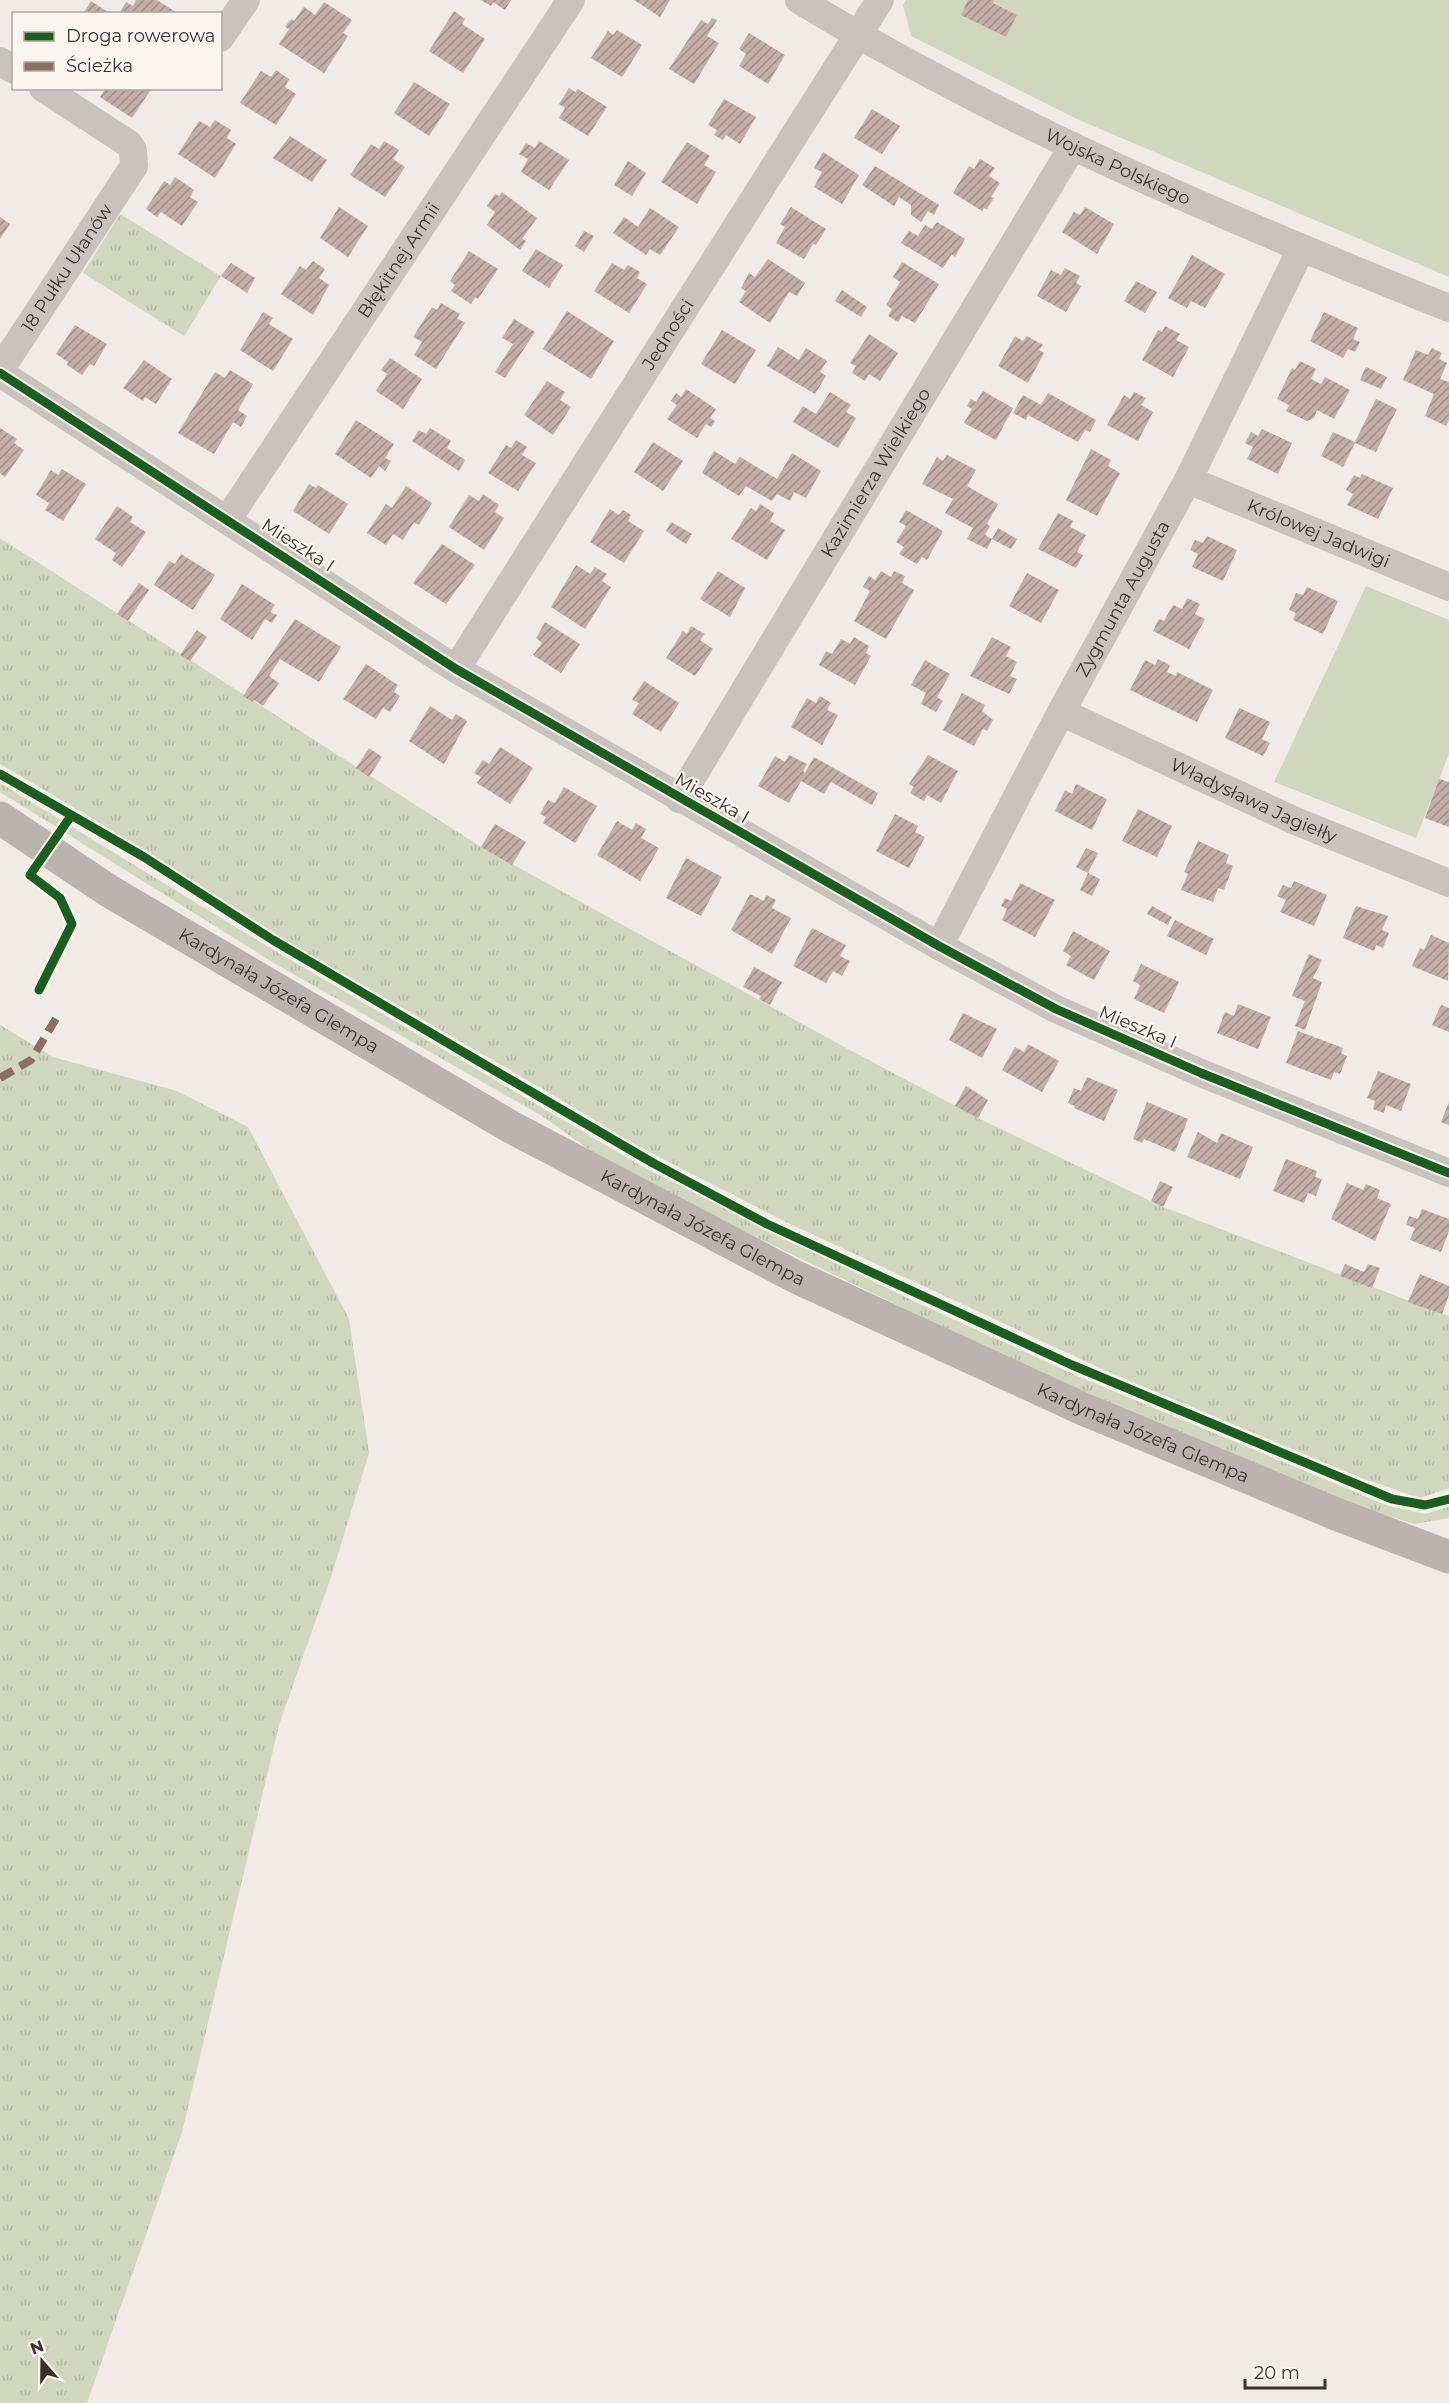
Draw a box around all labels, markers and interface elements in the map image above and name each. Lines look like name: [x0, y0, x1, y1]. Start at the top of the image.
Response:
legend: [12, 12, 222, 90]
text: Droga rowerowa: [66, 25, 215, 47]
text: Ścieżka: [66, 55, 133, 77]
street label: Wojska Polskiego: [1042, 124, 1194, 210]
street label: Błękitnej Armii: [353, 199, 445, 322]
street label: 18 Pułku Ułanów: [17, 200, 117, 336]
street label: Jedności: [637, 295, 698, 375]
street label: Kazimierza Wielkiego: [816, 384, 935, 562]
street label: Królowej Jadwigi: [1244, 494, 1393, 573]
street label: Mieszka I: [258, 513, 338, 577]
street label: Zygmunta Augusta: [1071, 517, 1175, 681]
street label: Władysława Jagiełły: [1167, 753, 1340, 848]
street label: Mieszka I: [671, 768, 753, 828]
street label: Kardynała Józefa Glempa: [175, 923, 383, 1058]
street label: Mieszka I: [1096, 1001, 1180, 1053]
street label: Kardynała Józefa Glempa: [597, 1165, 808, 1291]
street label: Kardynała Józefa Glempa: [1034, 1378, 1252, 1488]
north arrow: [12, 2331, 72, 2391]
text: N: [28, 2336, 46, 2359]
scale bar: [1245, 2352, 1324, 2390]
text: 20 m: [1254, 2362, 1300, 2384]

